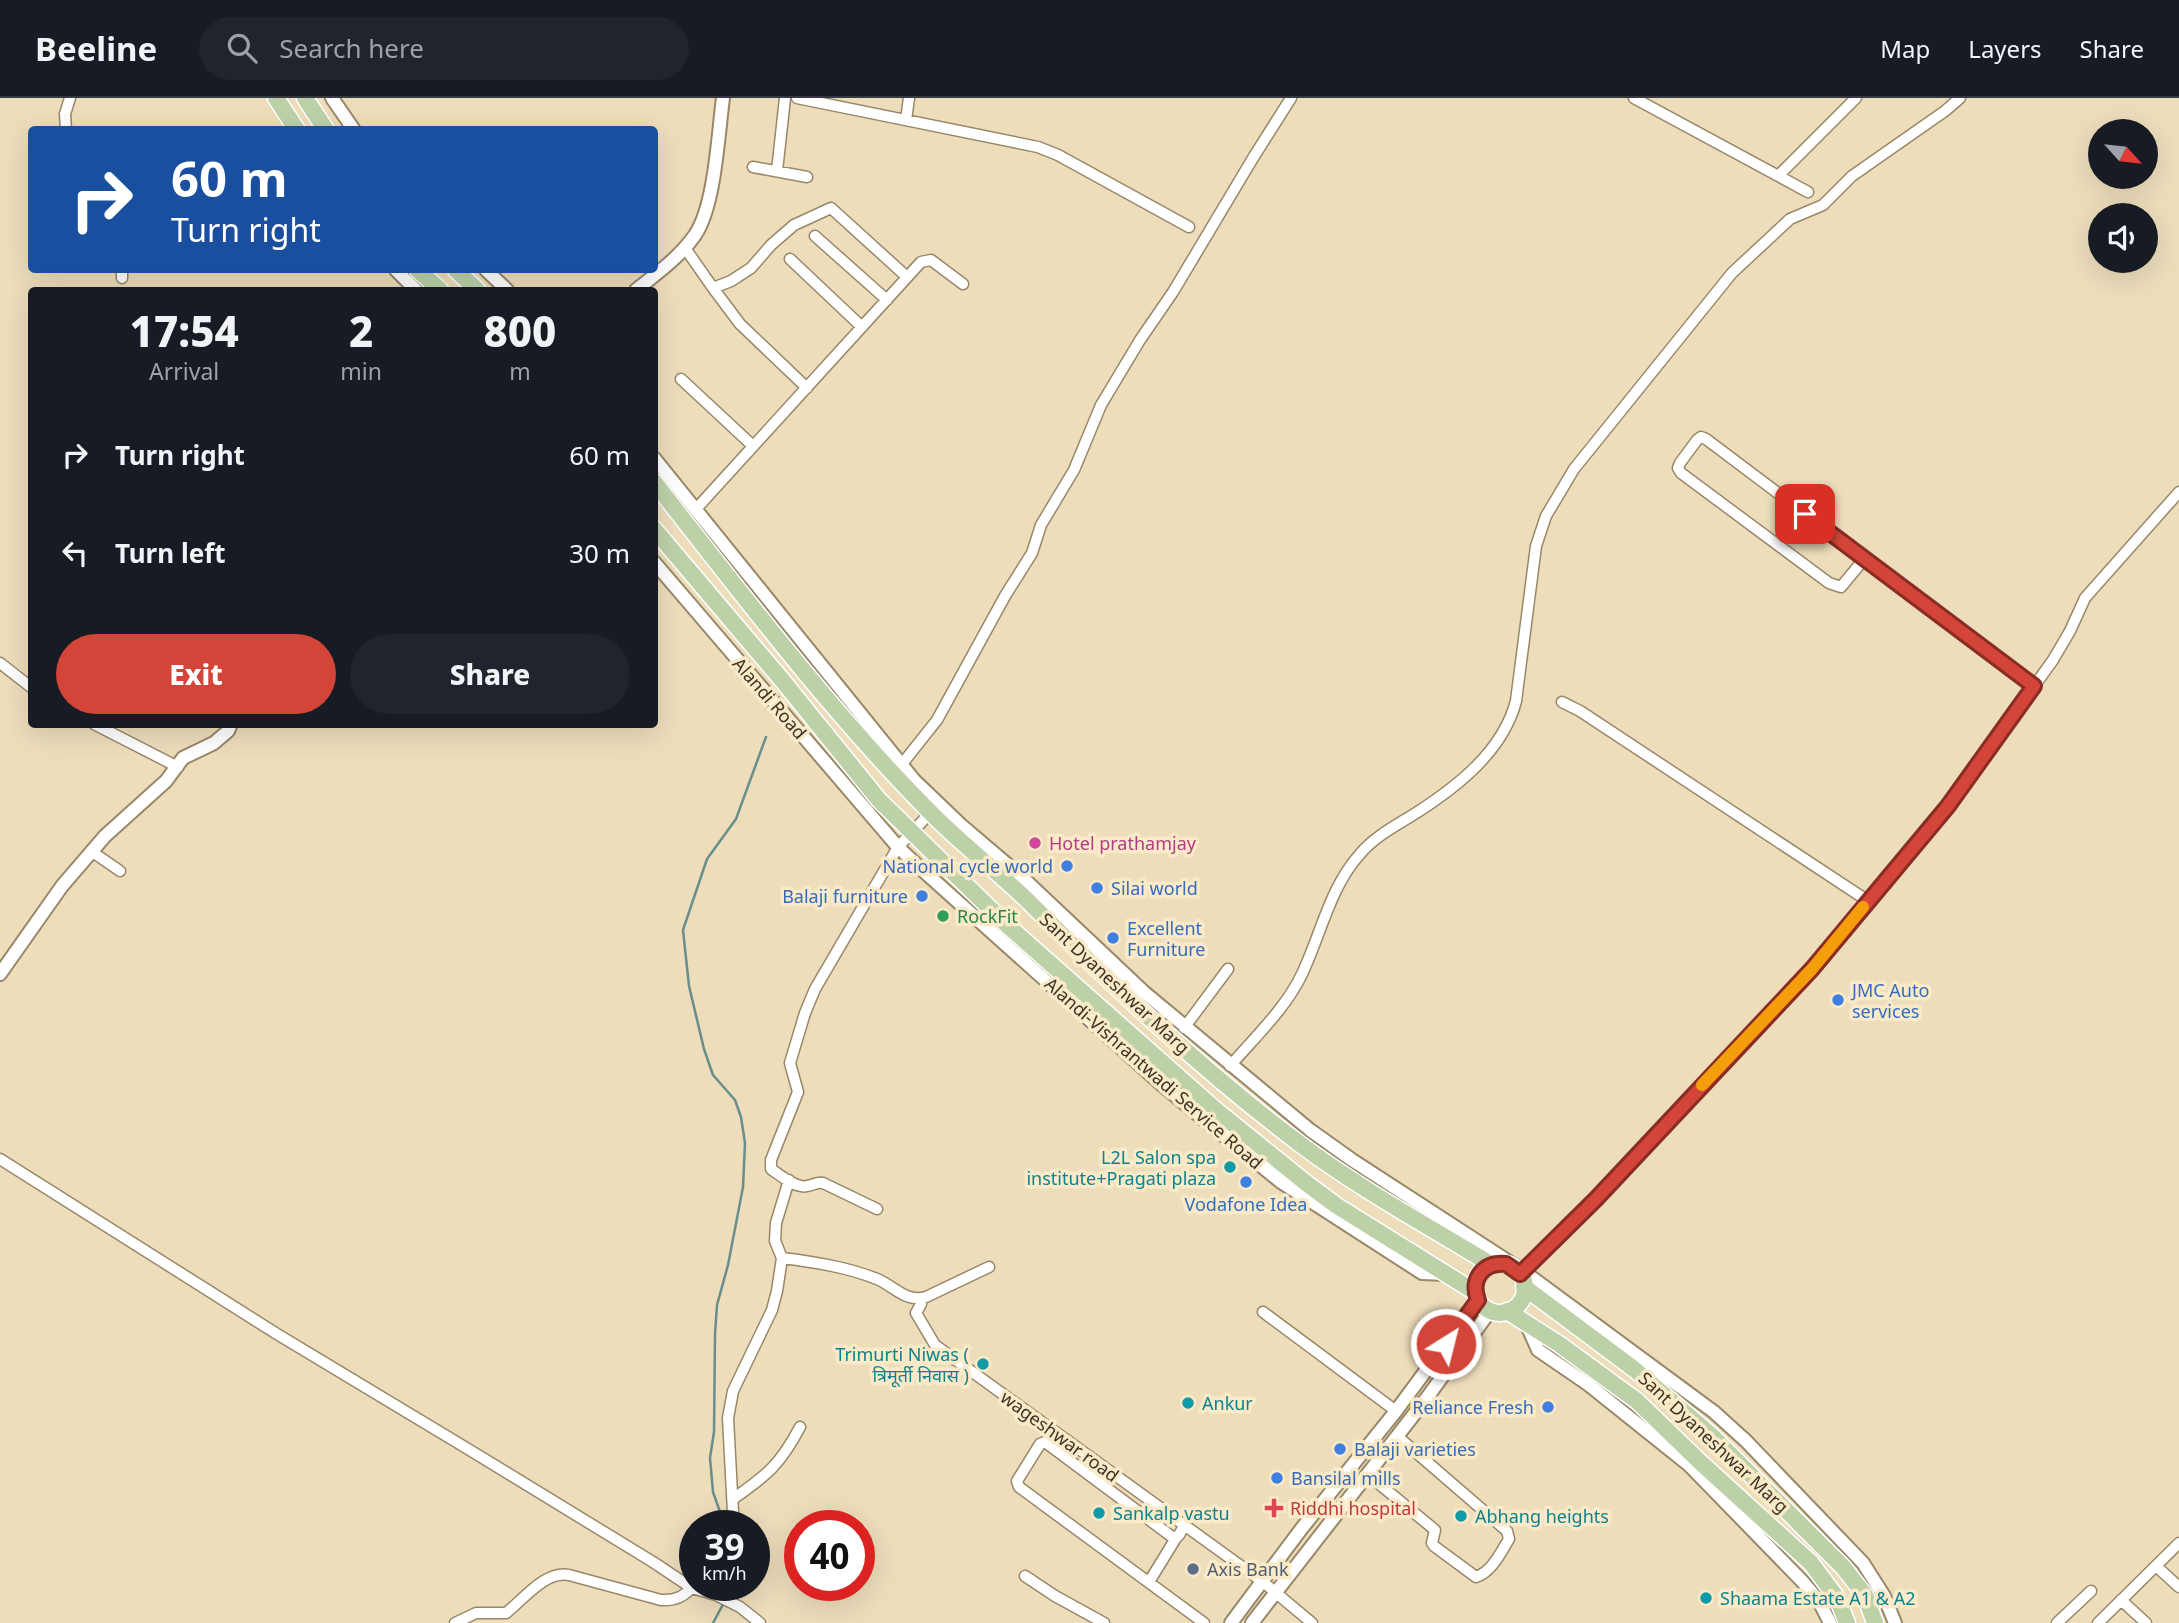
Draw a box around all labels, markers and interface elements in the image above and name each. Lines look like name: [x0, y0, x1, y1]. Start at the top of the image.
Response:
search box: [199, 17, 689, 80]
text: Beeline: [35, 26, 157, 71]
icon: search: [223, 29, 261, 67]
text: Search here: [279, 30, 424, 66]
text: Map: [1880, 32, 1930, 65]
text: Layers: [1968, 32, 2042, 65]
text: Share: [2080, 32, 2144, 65]
north arrow: [2088, 119, 2158, 189]
map controls: [2088, 119, 2158, 273]
text: 60 m: [171, 145, 288, 211]
icon: right: [56, 154, 147, 245]
button: sound: [2088, 203, 2158, 273]
text: Turn right: [171, 208, 321, 251]
text: 17:54: [130, 302, 239, 359]
text: 2: [349, 302, 373, 359]
text: 800: [484, 302, 556, 359]
text: Arrival: [149, 355, 219, 387]
text: min: [340, 355, 382, 387]
text: m: [509, 355, 531, 387]
icon: right: [56, 436, 94, 474]
text: Turn right: [115, 437, 245, 473]
text: 60 m: [569, 437, 630, 473]
pin: [1775, 484, 1835, 544]
icon: arrive: [1786, 495, 1824, 533]
icon: left: [56, 534, 94, 572]
text: Turn left: [115, 535, 226, 571]
text: 30 m: [569, 535, 630, 571]
button: Exit: [56, 634, 336, 714]
button: Share: [350, 634, 630, 714]
street label: Alandi Road: [728, 652, 812, 744]
place label: Hotel prathamjay: [1049, 831, 1197, 855]
marker: Hotel prathamjay: [1027, 835, 1043, 851]
place label: National cycle world: [883, 854, 1053, 878]
marker: National cycle world: [1059, 858, 1075, 874]
place label: Silai world: [1111, 876, 1198, 900]
marker: Silai world: [1089, 880, 1105, 896]
place label: Balaji furniture: [782, 884, 908, 908]
marker: Balaji furniture: [914, 888, 930, 904]
place label: RockFit: [957, 904, 1018, 928]
street label: Sant Dyaneshwar Marg: [1035, 907, 1195, 1059]
marker: RockFit: [935, 908, 951, 924]
place label: Excellent Furniture: [1127, 916, 1206, 961]
marker: Excellent Furniture: [1105, 930, 1121, 946]
street label: Alandi-Vishrantwadi Service Road: [1040, 972, 1268, 1174]
place label: JMC Auto services: [1850, 978, 1929, 1023]
marker: JMC Auto services: [1830, 992, 1846, 1008]
place label: L2L Salon spa institute+Pragati plaza: [1026, 1145, 1216, 1190]
marker: L2L Salon spa institute+Pragati plaza: [1222, 1159, 1238, 1175]
marker: Vodafone Idea: [1238, 1174, 1254, 1190]
place label: Vodafone Idea: [1185, 1192, 1307, 1216]
position arrow: [1409, 1307, 1483, 1381]
place label: Trimurti Niwas ( त्रिमूर्ती निवास ): [835, 1342, 969, 1388]
marker: Trimurti Niwas ( त्रिमूर्ती निवास ): [975, 1356, 991, 1372]
street label: Sant Dyaneshwar Marg: [1634, 1366, 1794, 1518]
street label: wageshwar road: [996, 1385, 1124, 1487]
place label: Ankur: [1202, 1391, 1253, 1415]
marker: Ankur: [1180, 1395, 1196, 1411]
place label: Reliance Fresh: [1412, 1395, 1534, 1419]
marker: Reliance Fresh: [1540, 1399, 1556, 1415]
place label: Balaji varieties: [1354, 1437, 1476, 1461]
marker: Balaji varieties: [1332, 1441, 1348, 1457]
place label: Bansilal mills: [1291, 1466, 1401, 1490]
marker: Bansilal mills: [1269, 1470, 1285, 1486]
place label: Riddhi hospital: [1290, 1496, 1416, 1520]
marker: Riddhi hospital: [1264, 1498, 1284, 1518]
place label: Sankalp vastu: [1113, 1501, 1230, 1525]
place label: Abhang heights: [1475, 1504, 1609, 1528]
marker: Sankalp vastu: [1091, 1505, 1107, 1521]
marker: Abhang heights: [1453, 1508, 1469, 1524]
speed limit sign: 40: [784, 1510, 875, 1601]
text: 39: [704, 1523, 745, 1570]
place label: Axis Bank: [1207, 1557, 1289, 1581]
text: km/h: [702, 1561, 747, 1585]
marker: Axis Bank: [1185, 1561, 1201, 1577]
place label: Shaama Estate A1 & A2: [1720, 1586, 1916, 1610]
marker: Shaama Estate A1 & A2: [1698, 1590, 1714, 1606]

